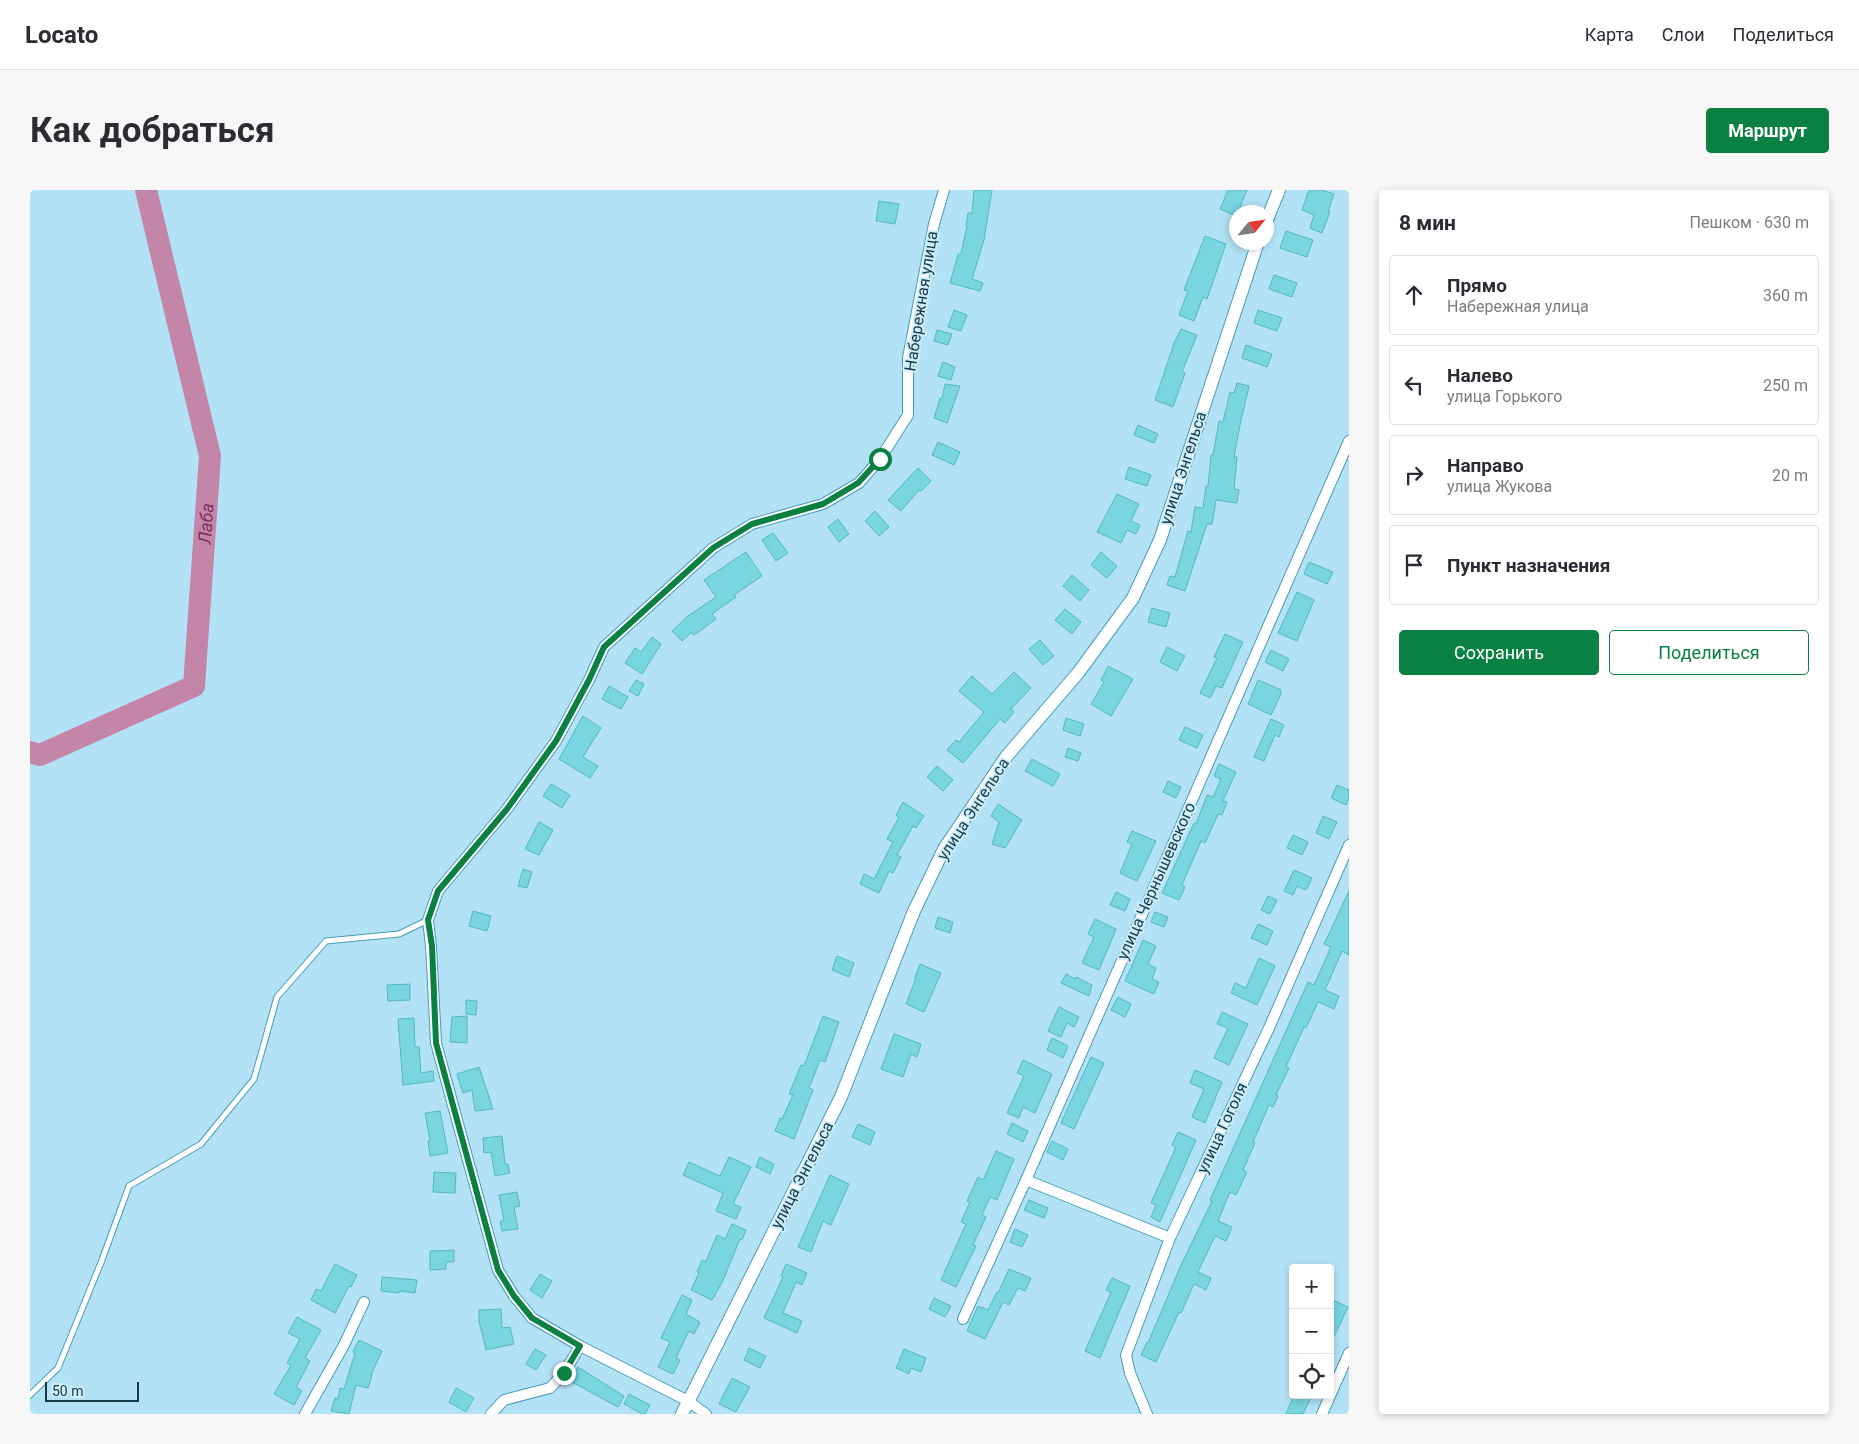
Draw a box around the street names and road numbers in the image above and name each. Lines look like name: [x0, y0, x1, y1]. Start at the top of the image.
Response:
street label: Набережная улица: [901, 229, 941, 373]
street label: улица Энгельса: [1156, 409, 1210, 527]
street label: улица Энгельса: [933, 754, 1013, 864]
street label: улица Чернышевского: [1113, 799, 1199, 963]
street label: улица Гоголя: [1193, 1080, 1251, 1176]
street label: улица Энгельса: [767, 1118, 837, 1232]

